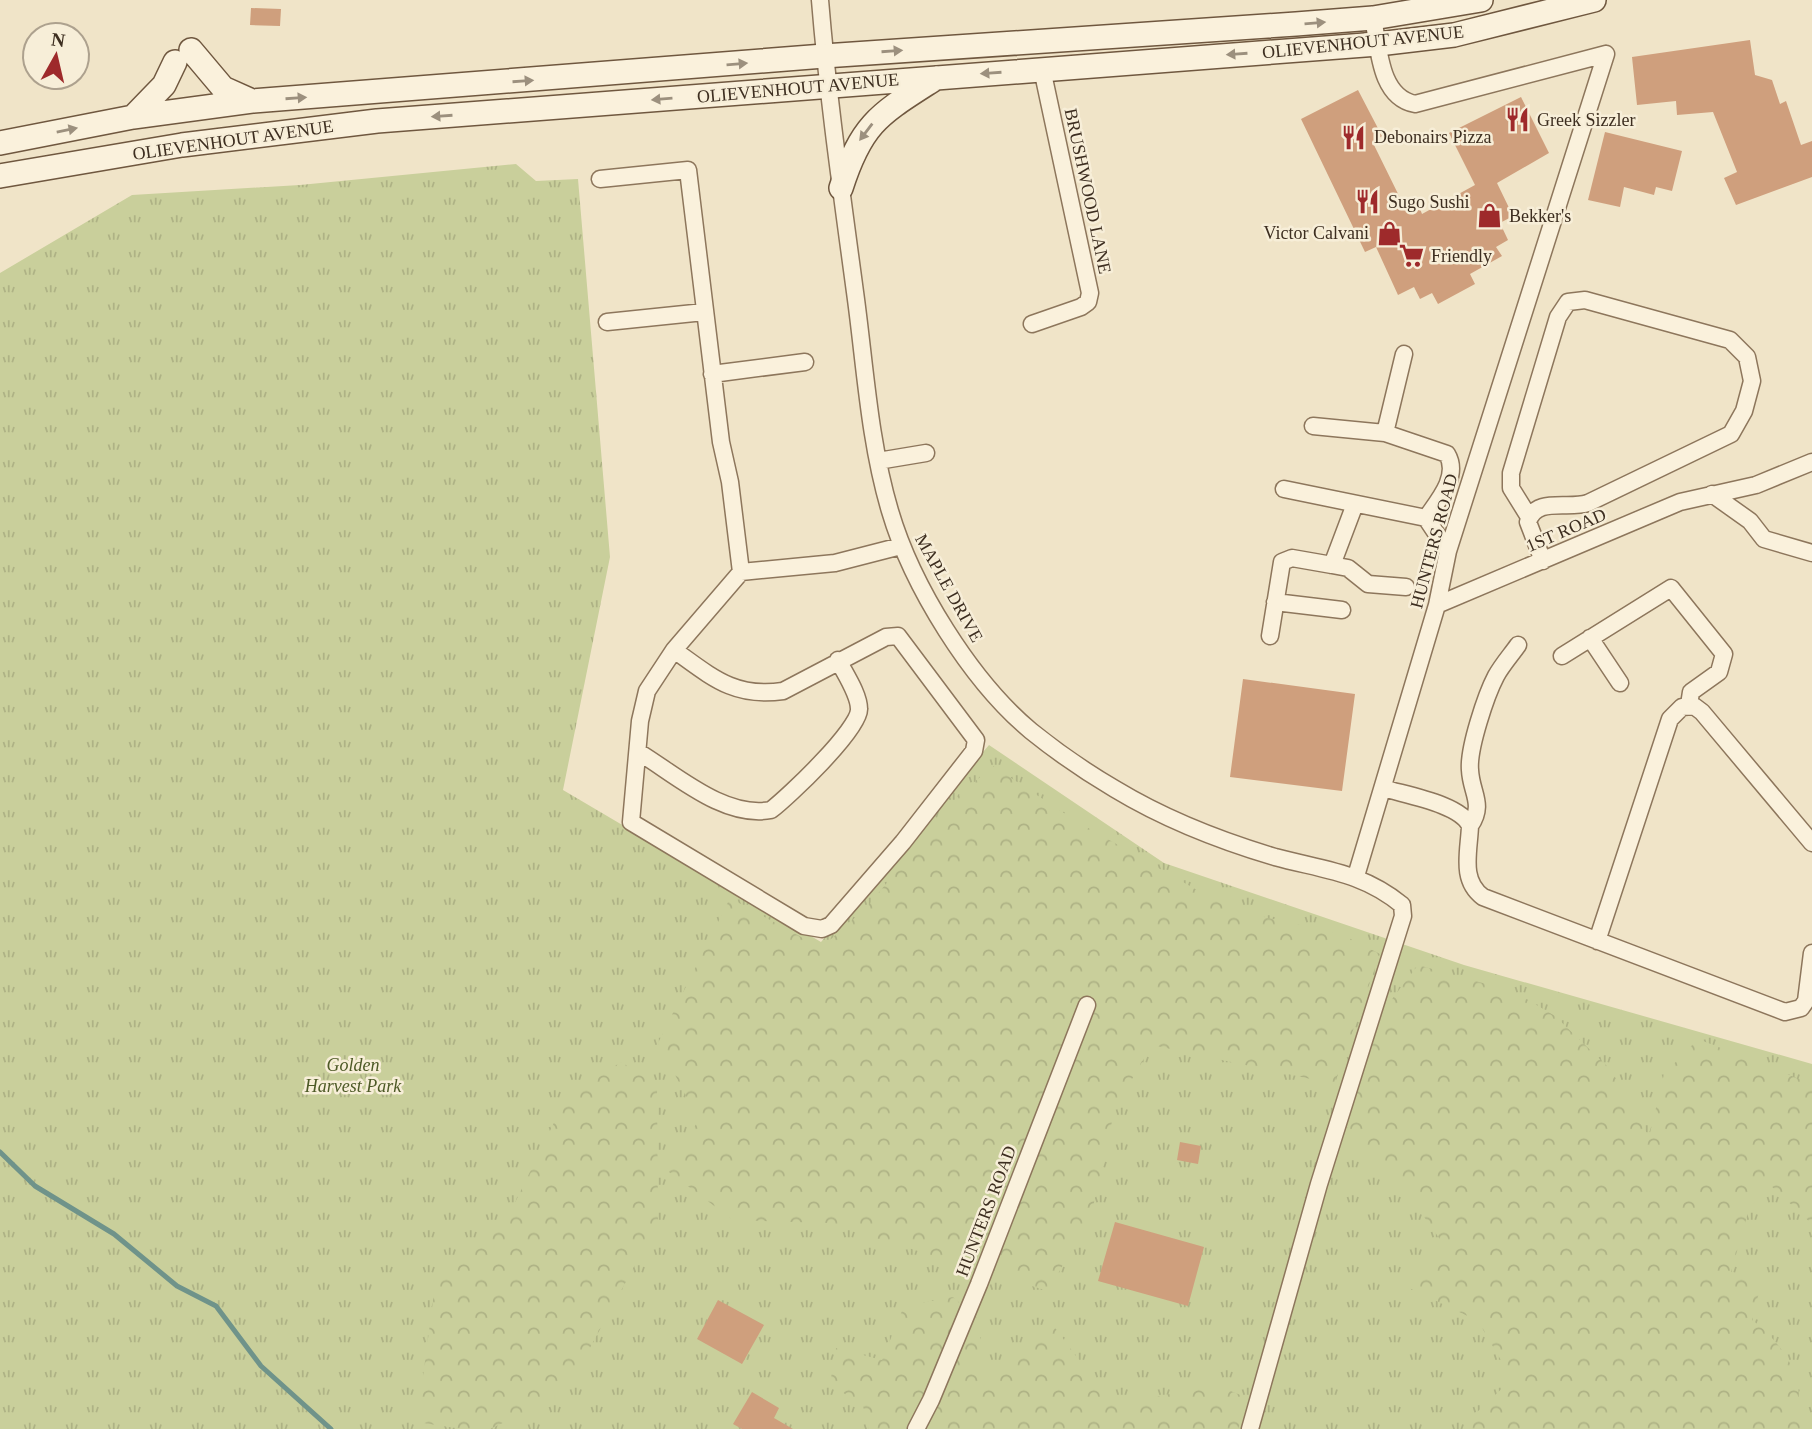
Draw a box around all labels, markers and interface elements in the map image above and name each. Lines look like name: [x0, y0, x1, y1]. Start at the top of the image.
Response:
one-way arrow: [1305, 17, 1327, 28]
north arrow: [21, 21, 91, 91]
street label: OLIEVENHOUT AVENUE: [1261, 21, 1465, 63]
text: N: [50, 28, 67, 51]
one-way arrow: [882, 46, 904, 57]
one-way arrow: [1226, 49, 1248, 60]
one-way arrow: [726, 58, 748, 69]
one-way arrow: [979, 67, 1001, 78]
street label: OLIEVENHOUT AVENUE: [696, 69, 900, 107]
one-way arrow: [512, 75, 534, 86]
one-way arrow: [285, 92, 307, 103]
one-way arrow: [651, 94, 673, 105]
restaurant icon: Greek Sizzler: [1503, 106, 1531, 134]
street label: BRUSHWOOD LANE: [1061, 107, 1115, 275]
place label: Greek Sizzler: [1537, 110, 1635, 130]
one-way arrow: [430, 111, 452, 122]
street label: OLIEVENHOUT AVENUE: [131, 116, 335, 164]
one-way arrow: [858, 122, 873, 140]
restaurant icon: Debonairs Pizza: [1340, 123, 1368, 151]
one-way arrow: [56, 125, 78, 136]
place label: Debonairs Pizza: [1374, 127, 1491, 147]
restaurant icon: Sugo Sushi: [1354, 188, 1382, 216]
place label: Sugo Sushi: [1388, 192, 1470, 212]
shop icon: Bekker's: [1475, 202, 1503, 230]
place label: Bekker's: [1509, 206, 1571, 226]
shop icon: Victor Calvani: [1375, 219, 1403, 247]
place label: Victor Calvani: [1264, 223, 1369, 243]
supermarket icon: Friendly: [1397, 242, 1425, 270]
place label: Friendly: [1431, 246, 1492, 266]
street label: HUNTERS ROAD: [1406, 472, 1462, 610]
street label: 1ST ROAD: [1523, 504, 1609, 556]
street label: MAPLE DRIVE: [911, 530, 987, 646]
park label: Golden Harvest Park: [304, 1055, 402, 1096]
street label: HUNTERS ROAD: [952, 1143, 1020, 1279]

